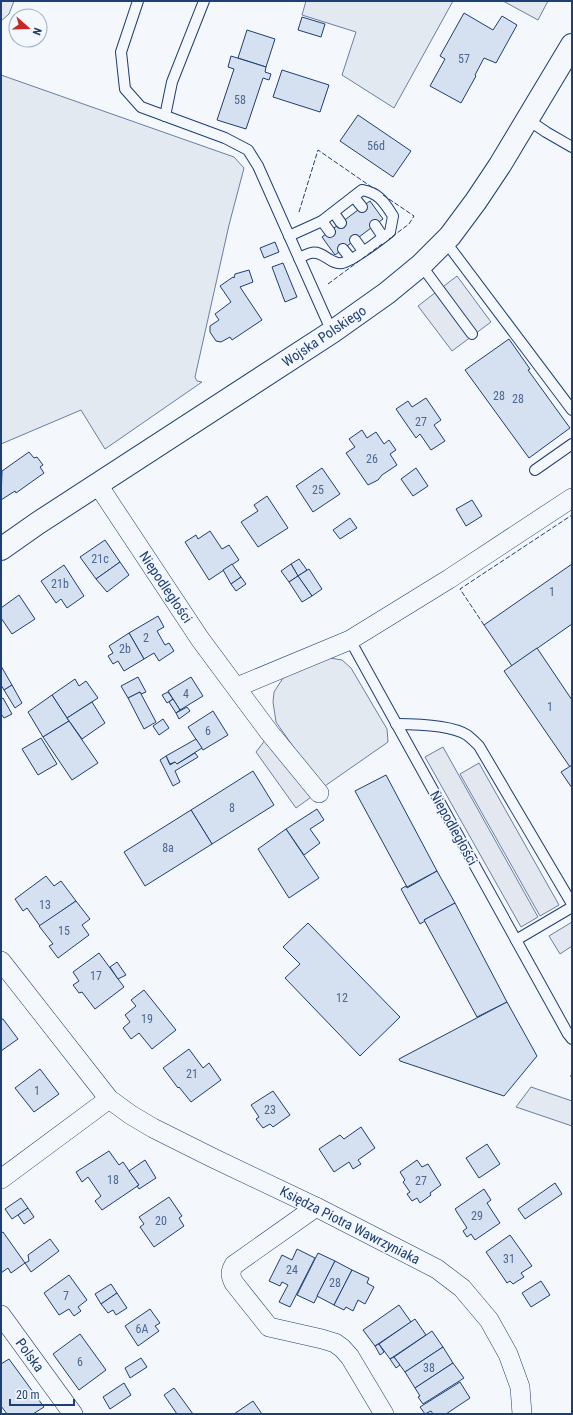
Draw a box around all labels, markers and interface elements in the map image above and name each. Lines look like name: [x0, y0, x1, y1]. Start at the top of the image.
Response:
north arrow: [8, 8, 48, 48]
text: N: [30, 26, 44, 37]
house number: 57: [458, 52, 470, 66]
house number: 58: [234, 93, 246, 107]
house number: 56d: [367, 139, 385, 153]
street label: Wojska Polskiego: [279, 302, 369, 370]
house number: 28: [493, 389, 505, 403]
house number: 28: [512, 392, 524, 406]
house number: 27: [415, 415, 427, 429]
house number: 26: [366, 452, 378, 466]
house number: 25: [312, 483, 324, 497]
street label: Niepodległości: [136, 548, 196, 626]
house number: 21c: [91, 552, 109, 566]
house number: 21b: [51, 577, 69, 591]
house number: 1: [549, 585, 555, 599]
house number: 2: [143, 631, 149, 645]
house number: 2b: [119, 642, 131, 656]
house number: 4: [183, 687, 189, 701]
house number: 1: [547, 700, 553, 714]
house number: 6: [205, 724, 211, 738]
street label: Niepodległości: [427, 788, 481, 868]
house number: 8: [229, 801, 235, 815]
house number: 8a: [162, 841, 174, 855]
house number: 13: [39, 898, 51, 912]
house number: 15: [58, 924, 70, 938]
house number: 17: [90, 969, 102, 983]
house number: 12: [336, 991, 348, 1005]
house number: 19: [141, 1012, 153, 1026]
house number: 21: [186, 1067, 198, 1081]
house number: 1: [34, 1084, 40, 1098]
house number: 23: [264, 1103, 276, 1117]
house number: 18: [107, 1173, 119, 1187]
house number: 27: [415, 1174, 427, 1188]
street label: Księdza Piotra Wawrzyniaka: [277, 1183, 423, 1267]
house number: 29: [471, 1209, 483, 1223]
house number: 20: [155, 1214, 167, 1228]
house number: 31: [503, 1252, 515, 1266]
house number: 24: [286, 1263, 298, 1277]
house number: 28: [329, 1276, 341, 1290]
house number: 7: [63, 1289, 69, 1303]
house number: 6A: [136, 1322, 149, 1336]
street label: Polska: [13, 1335, 47, 1375]
house number: 6: [77, 1355, 83, 1369]
house number: 38: [423, 1361, 435, 1375]
scale bar: [10, 1381, 74, 1407]
text: 20 m: [16, 1388, 40, 1402]

